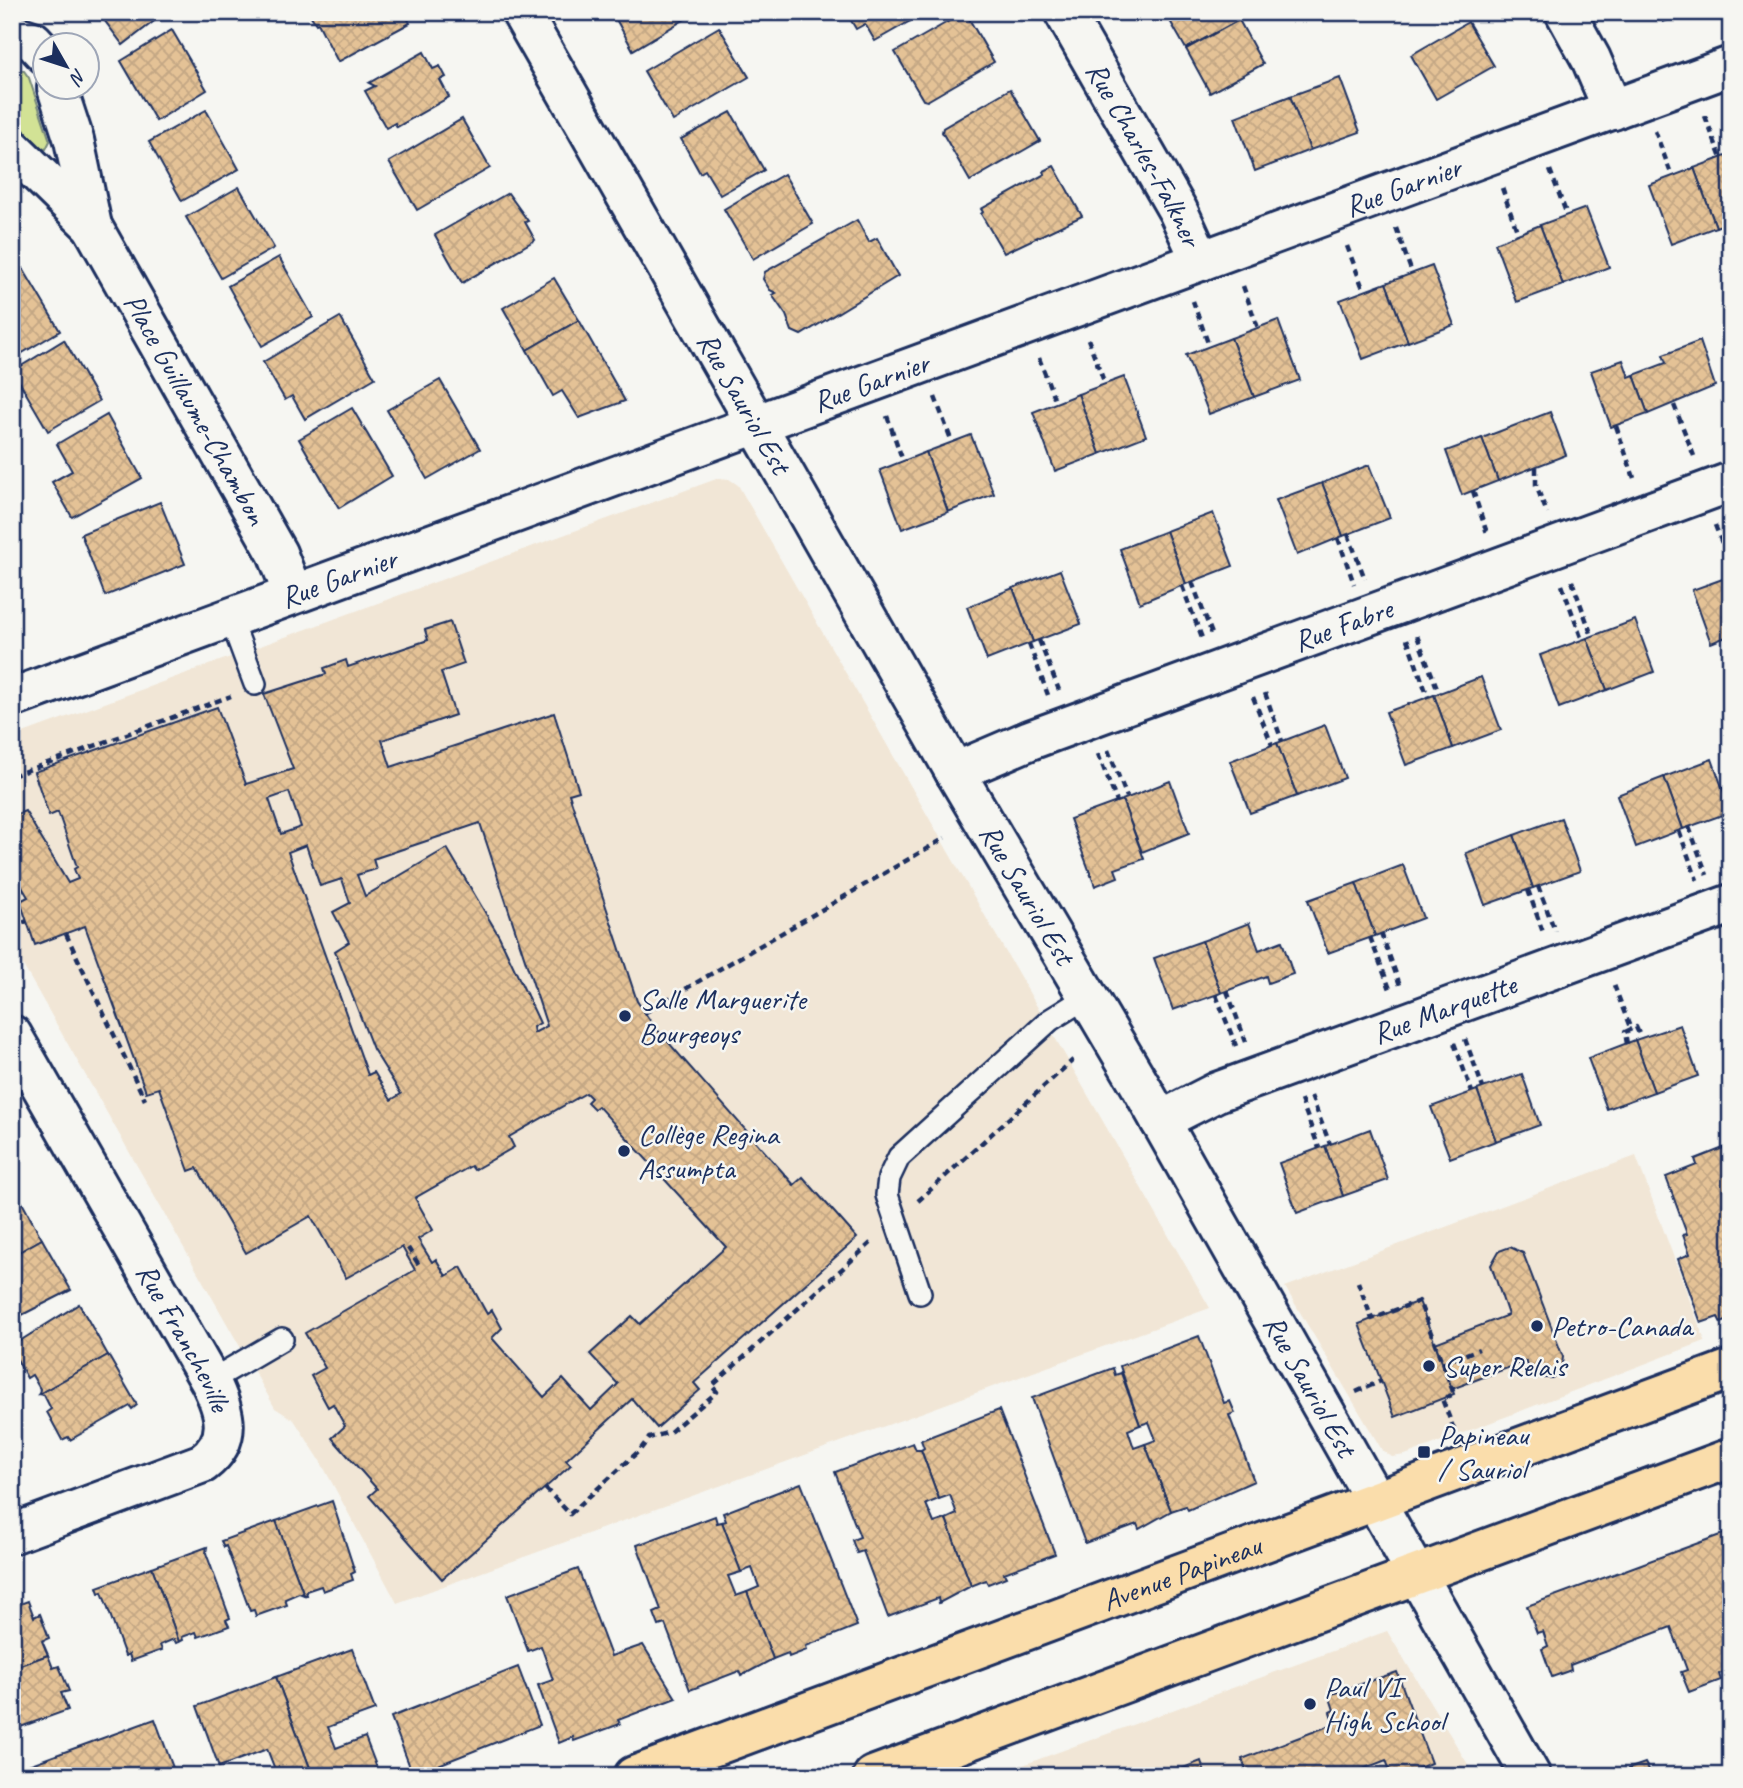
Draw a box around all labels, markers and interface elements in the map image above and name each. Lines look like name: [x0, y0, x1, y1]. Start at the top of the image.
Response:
north arrow: [32, 32, 102, 102]
street label: Rue Charles-Falkner: [1077, 55, 1212, 255]
text: N: [63, 64, 91, 91]
street label: Rue Garnier: [1340, 147, 1468, 225]
street label: Place Guillaume-Chambon: [115, 287, 277, 533]
street label: Rue Sauriol Est: [689, 325, 801, 483]
street label: Rue Garnier: [807, 343, 936, 421]
street label: Rue Garnier: [275, 538, 404, 617]
street label: Rue Fabre: [1288, 589, 1400, 660]
street label: Rue Sauriol Est: [971, 817, 1085, 974]
street label: Rue Marquette: [1367, 964, 1523, 1052]
place label: Salle Marguerite Bourgeoys: [639, 980, 808, 1052]
marker: Salle Marguerite Bourgeoys: [617, 1008, 633, 1024]
place label: Collège Regina Assumpta: [638, 1115, 781, 1187]
marker: Collège Regina Assumpta: [616, 1143, 632, 1159]
street label: Rue Francheville: [128, 1256, 241, 1418]
place label: Petro-Canada: [1551, 1307, 1695, 1345]
street label: Rue Sauriol Est: [1255, 1308, 1367, 1466]
marker: Petro-Canada: [1529, 1318, 1545, 1334]
place label: Super Relais: [1443, 1347, 1569, 1385]
marker: Super Relais: [1421, 1358, 1437, 1374]
place label: Papineau / Sauriol: [1438, 1416, 1531, 1488]
marker: Papineau / Sauriol: [1416, 1444, 1432, 1460]
street label: Avenue Papineau: [1097, 1525, 1268, 1620]
place label: Paul VI High School: [1324, 1668, 1449, 1740]
marker: Paul VI High School: [1302, 1696, 1318, 1712]

